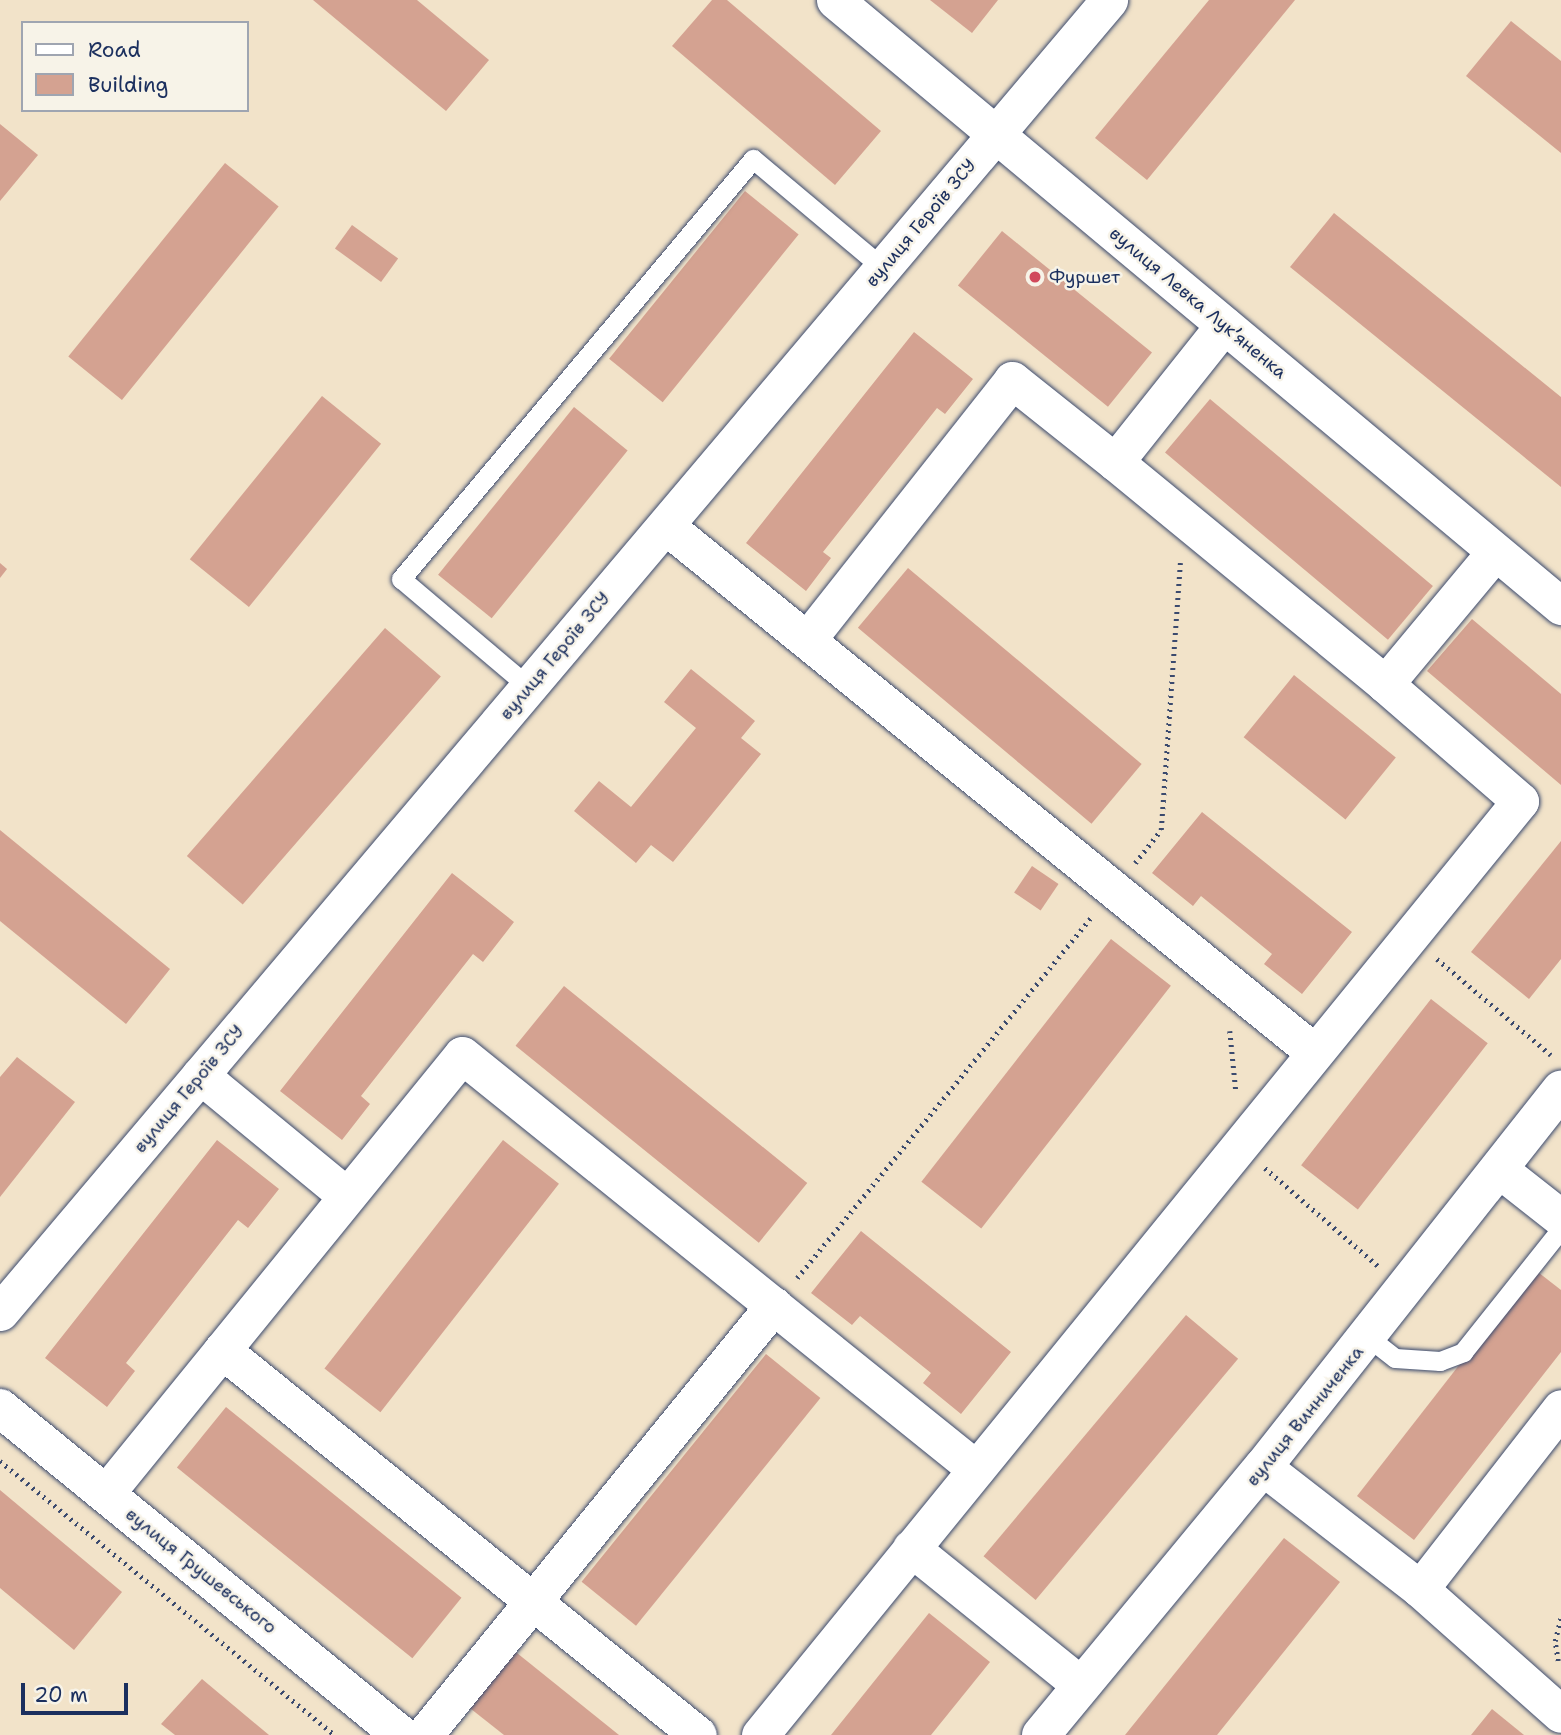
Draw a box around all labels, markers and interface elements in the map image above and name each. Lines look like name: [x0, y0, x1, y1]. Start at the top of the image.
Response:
legend: [21, 21, 248, 112]
text: Road: [88, 36, 141, 64]
text: Building: [88, 71, 168, 99]
street label: вулиця Героїв ЗСУ: [861, 155, 981, 291]
street label: вулиця Левка Лукʼяненка: [1105, 223, 1291, 383]
place label: Фуршет: [1049, 266, 1120, 288]
marker: Фуршет: [1027, 269, 1043, 285]
street label: вулиця Героїв ЗСУ: [495, 588, 615, 724]
street label: вулиця Героїв ЗСУ: [129, 1021, 249, 1157]
street label: вулиця Винниченка: [1242, 1342, 1368, 1490]
street label: вулиця Грушевського: [121, 1503, 281, 1639]
scale bar: [24, 1668, 131, 1712]
text: 20 m: [34, 1681, 88, 1709]

